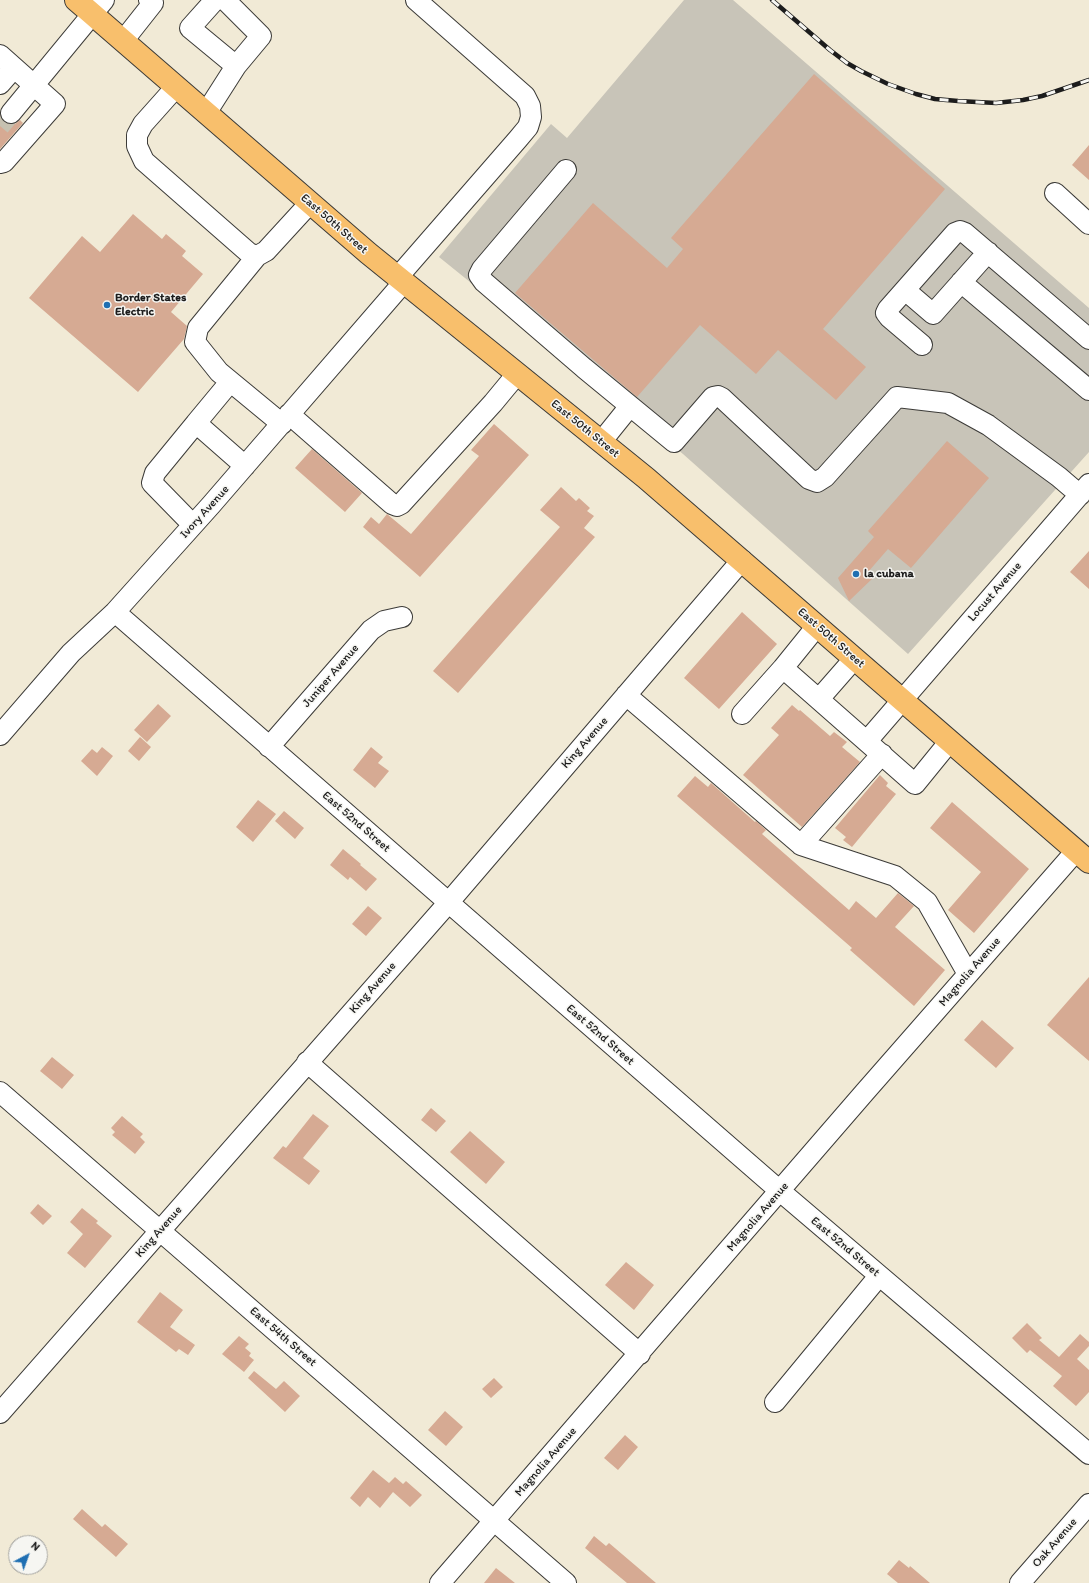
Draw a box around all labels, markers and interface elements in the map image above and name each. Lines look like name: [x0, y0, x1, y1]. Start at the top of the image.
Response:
street label: East 50th Street: [298, 191, 370, 257]
place label: Border States Electric: [115, 291, 186, 319]
marker: Border States Electric: [102, 300, 112, 310]
street label: East 50th Street: [548, 397, 622, 461]
street label: Ivory Avenue: [177, 482, 233, 542]
street label: Locust Avenue: [965, 559, 1025, 625]
place label: la cubana: [864, 567, 914, 581]
marker: la cubana: [851, 569, 861, 579]
street label: East 50th Street: [795, 605, 867, 671]
street label: Juniper Avenue: [300, 641, 362, 711]
street label: King Avenue: [559, 714, 611, 772]
street label: East 52nd Street: [319, 788, 393, 856]
street label: Magnolia Avenue: [936, 934, 1004, 1010]
street label: King Avenue: [347, 959, 399, 1017]
street label: East 52nd Street: [563, 1001, 637, 1069]
street label: Magnolia Avenue: [724, 1179, 792, 1255]
street label: King Avenue: [133, 1203, 185, 1261]
street label: East 52nd Street: [808, 1214, 882, 1280]
street label: East 54th Street: [247, 1304, 319, 1370]
street label: Magnolia Avenue: [512, 1424, 580, 1500]
street label: Oak Avenue: [1029, 1515, 1081, 1571]
north arrow: [8, 1535, 48, 1575]
text: N: [28, 1539, 43, 1554]

